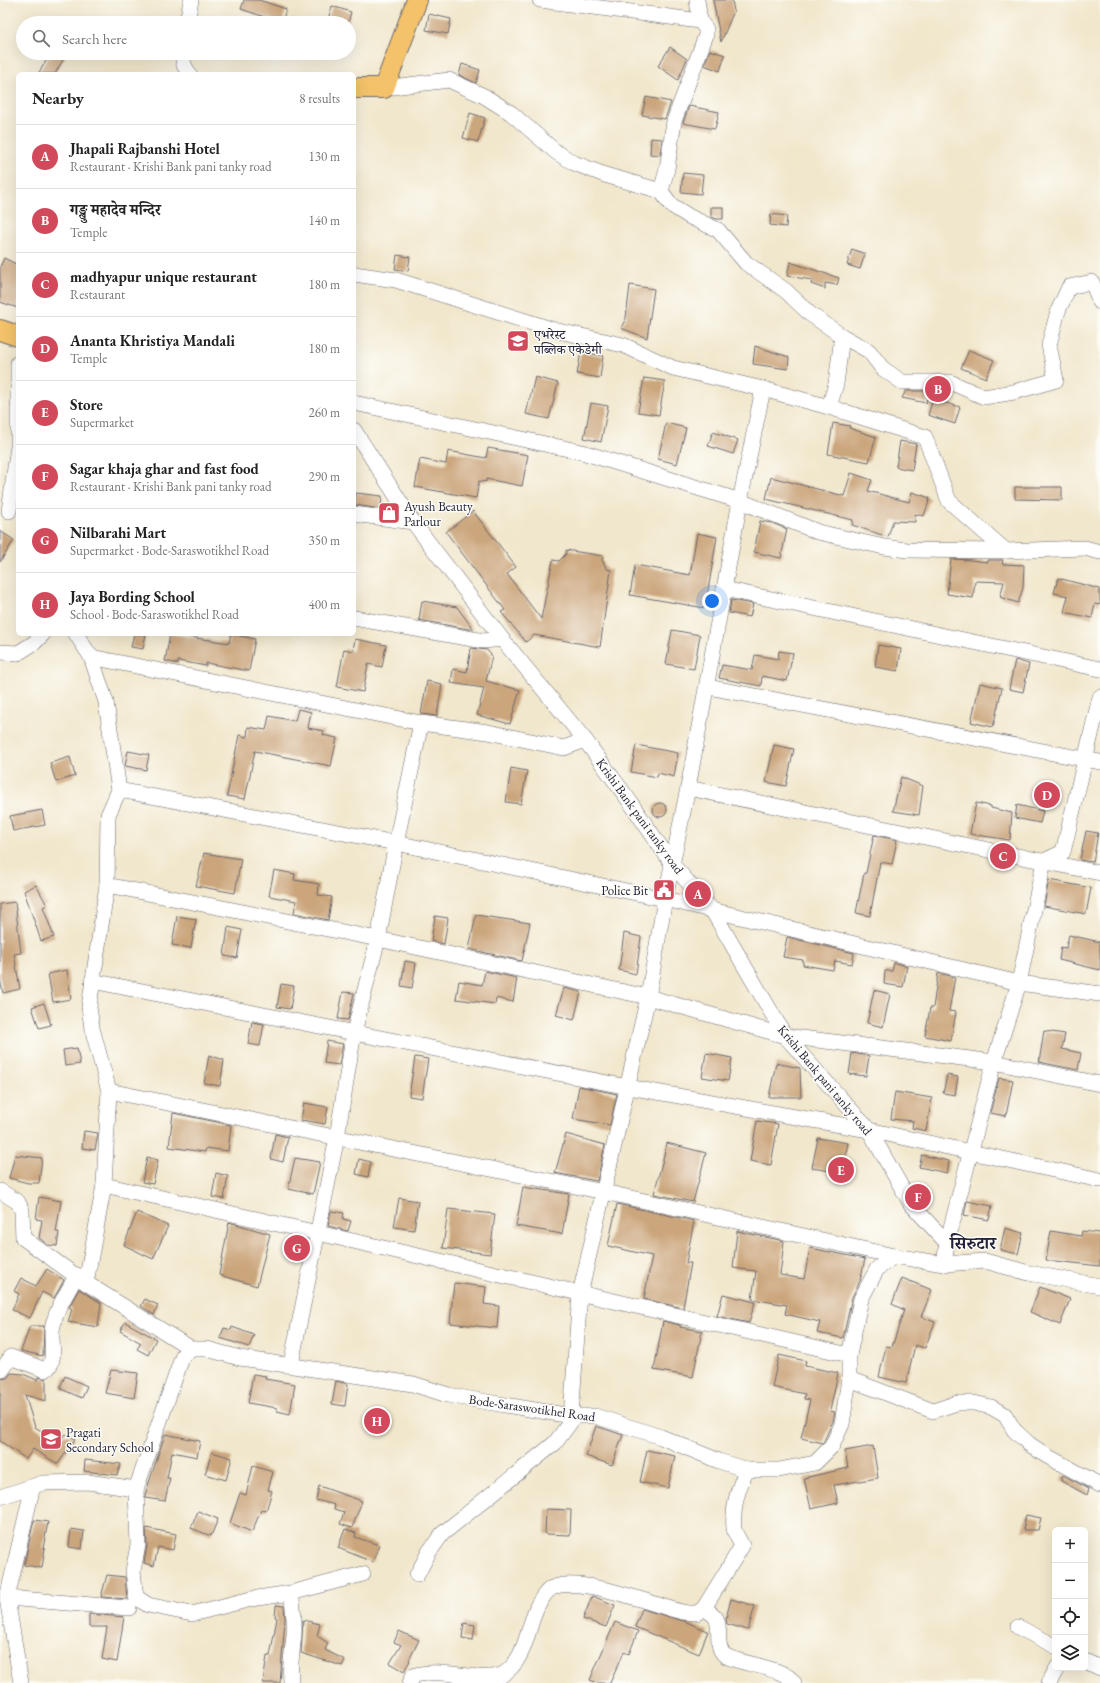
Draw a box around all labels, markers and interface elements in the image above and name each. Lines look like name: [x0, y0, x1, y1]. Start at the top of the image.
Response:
search box: [16, 16, 356, 60]
icon: search: [30, 27, 52, 49]
text: Search here: [62, 29, 127, 48]
text: Nearby: [32, 87, 84, 109]
text: 8 results: [299, 90, 340, 107]
text: Jhapali Rajbanshi Hotel: [70, 139, 220, 158]
text: A: [40, 148, 50, 165]
text: 130 m: [309, 148, 340, 165]
text: Restaurant · Krishi Bank pani tanky road: [70, 158, 272, 175]
text: गङ्खु महादेव मन्दिर: [70, 200, 161, 219]
text: B: [41, 212, 49, 229]
text: 140 m: [309, 212, 340, 229]
text: Temple: [70, 224, 107, 241]
text: madhyapur unique restaurant: [70, 267, 257, 286]
text: C: [40, 276, 50, 293]
text: 180 m: [309, 276, 340, 293]
text: Restaurant: [70, 286, 125, 303]
place label: एभरेस्ट पब्लिक एकेडेमी: [533, 326, 602, 358]
school or university icon: एभरेस्ट पब्लिक एकेडेमी: [505, 328, 531, 354]
text: Ananta Khristiya Mandali: [70, 331, 235, 350]
text: D: [40, 340, 50, 357]
text: 180 m: [309, 340, 340, 357]
text: Temple: [70, 350, 107, 367]
pin: B: [925, 374, 951, 404]
text: Store: [70, 395, 103, 414]
text: E: [41, 404, 49, 421]
text: 260 m: [309, 404, 340, 421]
text: Supermarket: [70, 414, 134, 431]
text: Sagar khaja ghar and fast food: [70, 459, 259, 478]
text: F: [41, 468, 49, 485]
text: 290 m: [309, 468, 340, 485]
text: Restaurant · Krishi Bank pani tanky road: [70, 478, 272, 495]
place label: Ayush Beauty Parlour: [403, 498, 473, 530]
shop icon: Ayush Beauty Parlour: [376, 500, 402, 526]
text: Nilbarahi Mart: [70, 523, 166, 542]
text: G: [40, 532, 50, 549]
text: 350 m: [309, 532, 340, 549]
text: Supermarket · Bode-Saraswotikhel Road: [70, 542, 269, 559]
text: Jaya Bording School: [70, 587, 195, 606]
your location: [702, 591, 722, 611]
text: H: [40, 596, 50, 613]
text: 400 m: [309, 596, 340, 613]
text: School · Bode-Saraswotikhel Road: [70, 606, 239, 623]
street label: Krishi Bank pani tanky road: [592, 755, 688, 877]
pin: D: [1034, 780, 1060, 810]
pin: C: [990, 841, 1016, 871]
public building icon: Police Bit: [651, 877, 677, 903]
pin: A: [685, 879, 711, 909]
place label: Police Bit: [601, 882, 648, 899]
street label: Krishi Bank pani tanky road: [774, 1021, 876, 1139]
pin: E: [828, 1155, 854, 1185]
pin: F: [905, 1182, 931, 1212]
district label: सिरुटार: [948, 1232, 998, 1254]
pin: G: [284, 1233, 310, 1263]
street label: Bode-Saraswotikhel Road: [468, 1391, 597, 1425]
pin: H: [364, 1406, 390, 1436]
place label: Pragati Secondary School: [66, 1424, 154, 1456]
school or university icon: Pragati Secondary School: [38, 1426, 64, 1452]
map controls: [1052, 1527, 1088, 1671]
button: +: [1052, 1527, 1088, 1563]
button: −: [1052, 1563, 1088, 1599]
button: locate: [1052, 1599, 1088, 1635]
button: layers: [1052, 1635, 1088, 1671]

